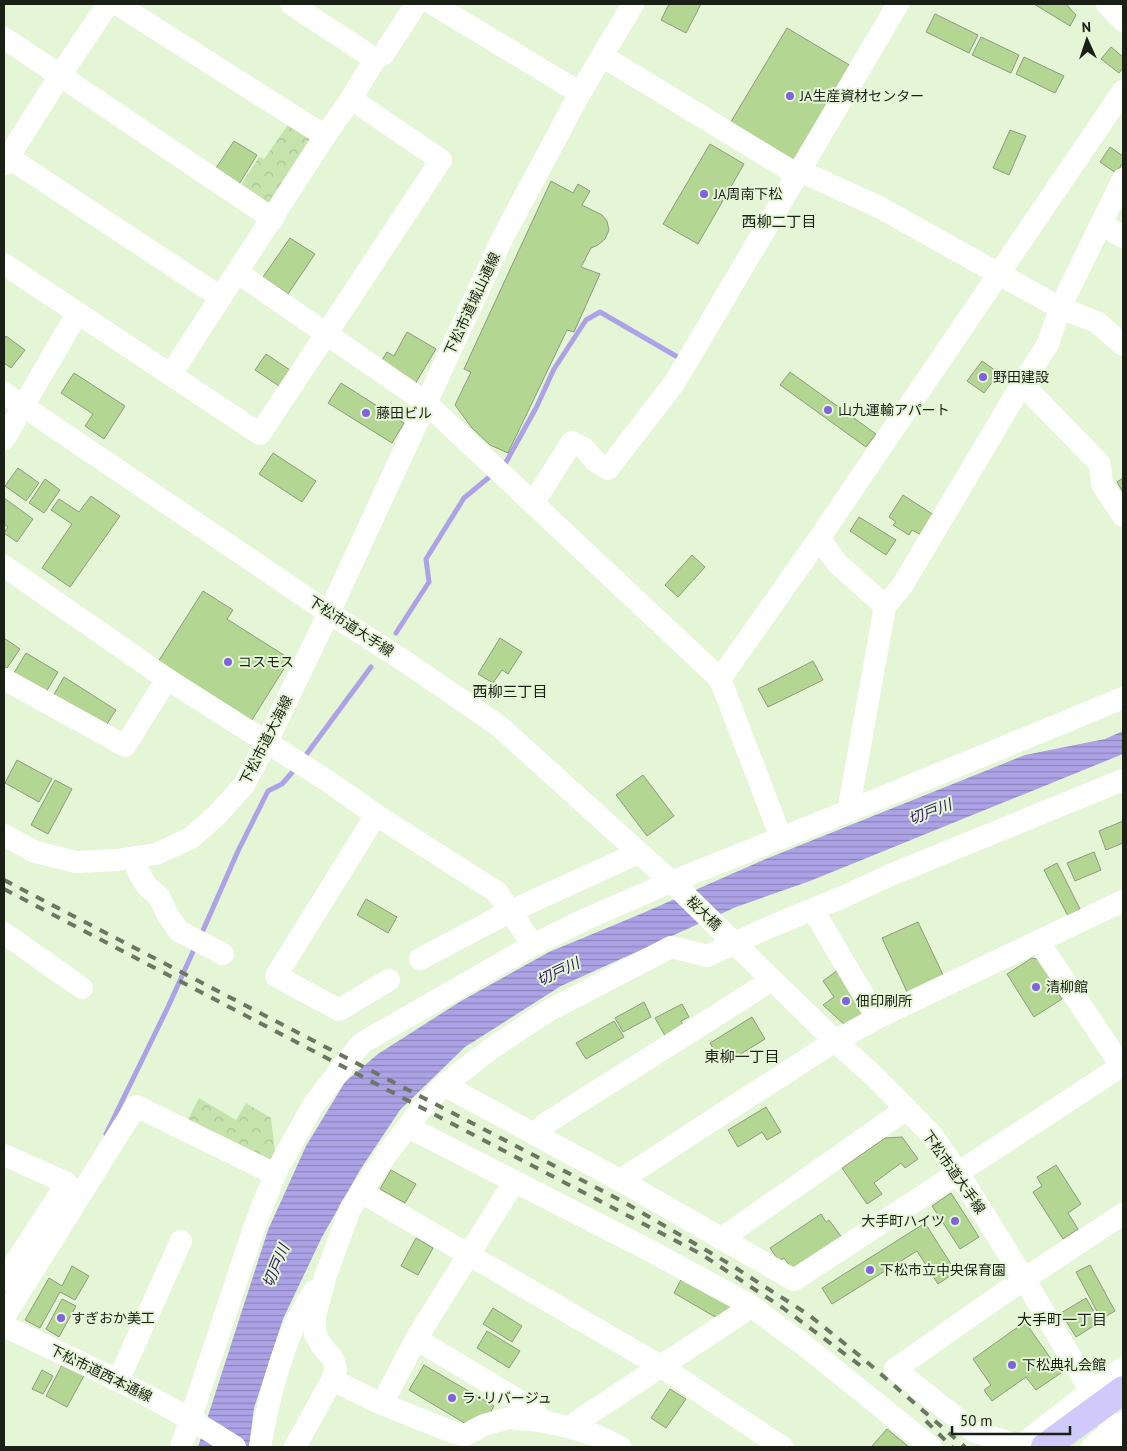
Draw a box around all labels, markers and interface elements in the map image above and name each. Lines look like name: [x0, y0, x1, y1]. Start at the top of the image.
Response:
north arrow: [1062, 15, 1112, 65]
text: N: [1081, 18, 1091, 36]
place label: JA生産資材センター: [799, 87, 924, 105]
marker: JA生産資材センター: [784, 90, 796, 102]
place label: JA周南下松: [713, 185, 782, 203]
marker: JA周南下松: [698, 188, 710, 200]
district label: 西柳二丁目: [741, 212, 817, 231]
street label: 下松市道城山通線: [440, 249, 504, 359]
place label: 野田建設: [993, 368, 1049, 386]
marker: 野田建設: [977, 371, 989, 383]
place label: 山九運輸アパート: [838, 401, 950, 419]
place label: 藤田ビル: [376, 404, 432, 422]
marker: 山九運輸アパート: [822, 404, 834, 416]
marker: 藤田ビル: [360, 407, 372, 419]
street label: 下松市道大手線: [305, 592, 397, 660]
place label: コスモス: [238, 653, 294, 671]
marker: コスモス: [222, 656, 234, 668]
district label: 西柳三丁目: [472, 682, 548, 701]
street label: 下松市道大海線: [236, 692, 296, 788]
water label: 切戸川: [905, 794, 956, 828]
street label: 桜大橋: [683, 892, 725, 934]
water label: 切戸川: [533, 953, 584, 990]
place label: 清柳館: [1046, 978, 1088, 996]
marker: 清柳館: [1030, 981, 1042, 993]
place label: 佃印刷所: [856, 992, 912, 1010]
marker: 佃印刷所: [840, 995, 852, 1007]
district label: 東柳一丁目: [704, 1047, 780, 1066]
street label: 下松市道大手線: [919, 1127, 989, 1217]
place label: 大手町ハイツ: [861, 1212, 945, 1230]
marker: 大手町ハイツ: [949, 1215, 961, 1227]
water label: 切戸川: [258, 1240, 294, 1290]
place label: 下松市立中央保育園: [880, 1261, 1006, 1279]
marker: 下松市立中央保育園: [864, 1264, 876, 1276]
place label: すぎおか美工: [71, 1309, 155, 1327]
district label: 大手町一丁目: [1017, 1310, 1107, 1329]
marker: すぎおか美工: [55, 1312, 67, 1324]
street label: 下松市道西本通線: [47, 1340, 155, 1406]
place label: 下松典礼会館: [1022, 1356, 1106, 1374]
marker: 下松典礼会館: [1006, 1359, 1018, 1371]
place label: ラ･リバージュ: [462, 1389, 552, 1407]
marker: ラ･リバージュ: [446, 1392, 458, 1404]
scale bar: [952, 1404, 1070, 1436]
text: 50 m: [960, 1411, 993, 1430]

